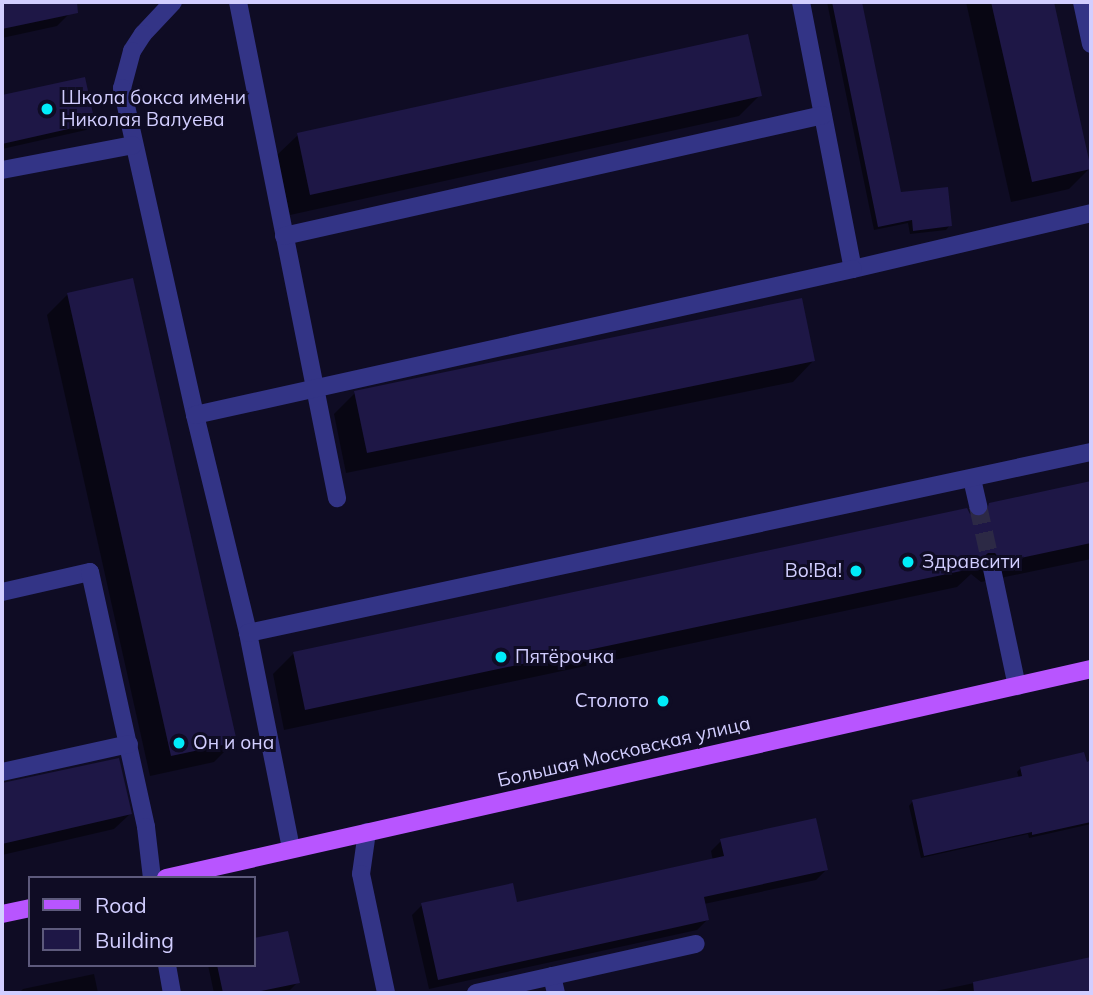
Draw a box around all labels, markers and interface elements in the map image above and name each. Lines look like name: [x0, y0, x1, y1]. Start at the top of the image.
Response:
place label: Школа бокса имени Николая Валуева: [61, 87, 246, 131]
marker: Школа бокса имени Николая Валуева: [39, 101, 55, 117]
place label: Здравсити: [922, 551, 1021, 573]
marker: Здравсити: [900, 554, 916, 570]
place label: Во!Ва!: [785, 560, 842, 582]
marker: Во!Ва!: [848, 563, 864, 579]
place label: Пятёрочка: [515, 646, 614, 668]
marker: Пятёрочка: [493, 649, 509, 665]
place label: Столото: [575, 690, 649, 712]
marker: Столото: [655, 693, 671, 709]
street label: Большая Московская улица: [495, 712, 753, 792]
place label: Он и она: [193, 732, 274, 754]
marker: Он и она: [171, 735, 187, 751]
legend: [28, 876, 256, 967]
text: Road: [95, 892, 146, 918]
text: Building: [95, 927, 174, 953]

